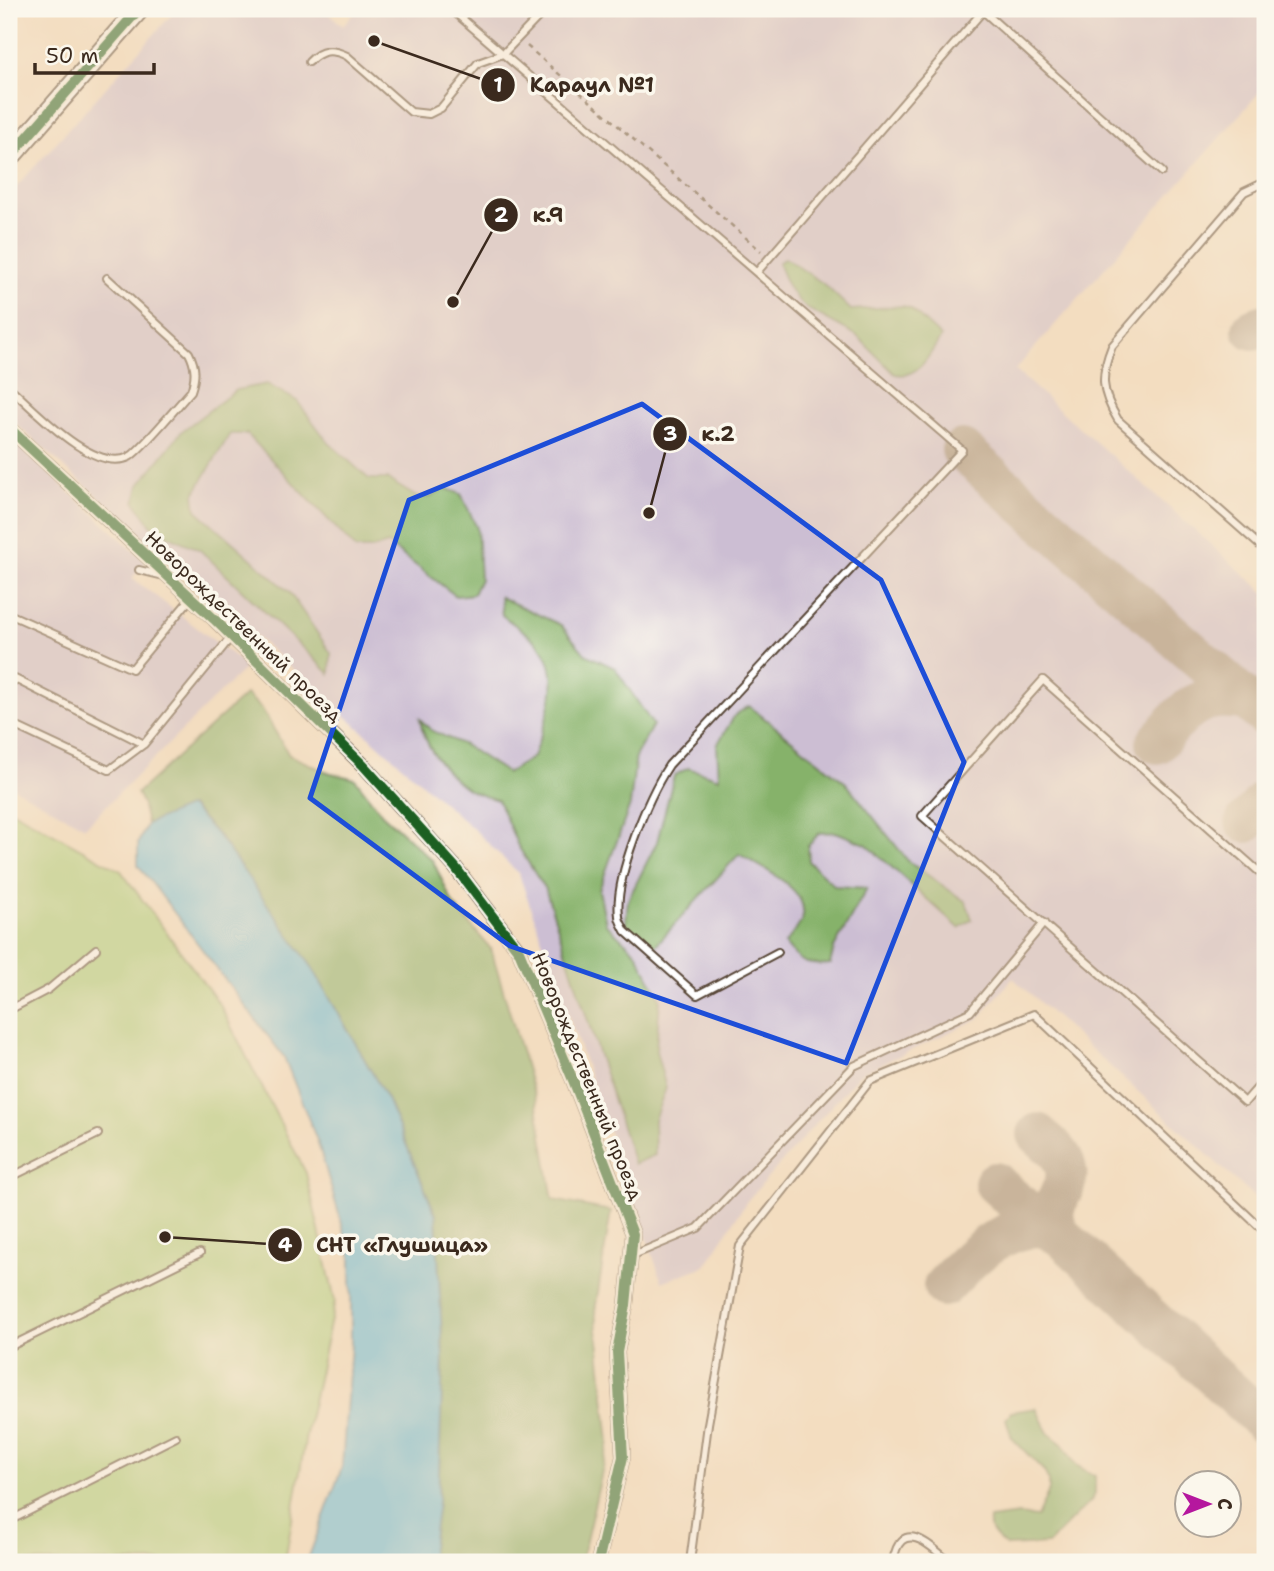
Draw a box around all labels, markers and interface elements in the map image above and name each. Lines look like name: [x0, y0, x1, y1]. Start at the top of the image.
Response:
scale bar: [35, 32, 154, 76]
text: 50 m: [46, 42, 99, 70]
callout: Караул №1: [481, 64, 668, 106]
text: 1: [493, 71, 503, 99]
text: Караул №1: [530, 71, 654, 99]
callout: к.9: [484, 194, 578, 236]
text: 2: [494, 201, 509, 229]
text: к.9: [532, 201, 564, 229]
callout: к.2: [653, 413, 749, 455]
text: 3: [663, 420, 677, 448]
text: к.2: [701, 420, 735, 448]
street label: Новорождественный проезд: [140, 525, 348, 728]
street label: Новорождественный проезд: [526, 949, 649, 1204]
callout: СНТ «Глушица»: [267, 1224, 502, 1266]
text: 4: [278, 1231, 293, 1259]
text: СНТ «Глушица»: [316, 1231, 488, 1259]
north arrow: [1172, 1470, 1242, 1540]
text: С: [1212, 1498, 1237, 1510]

